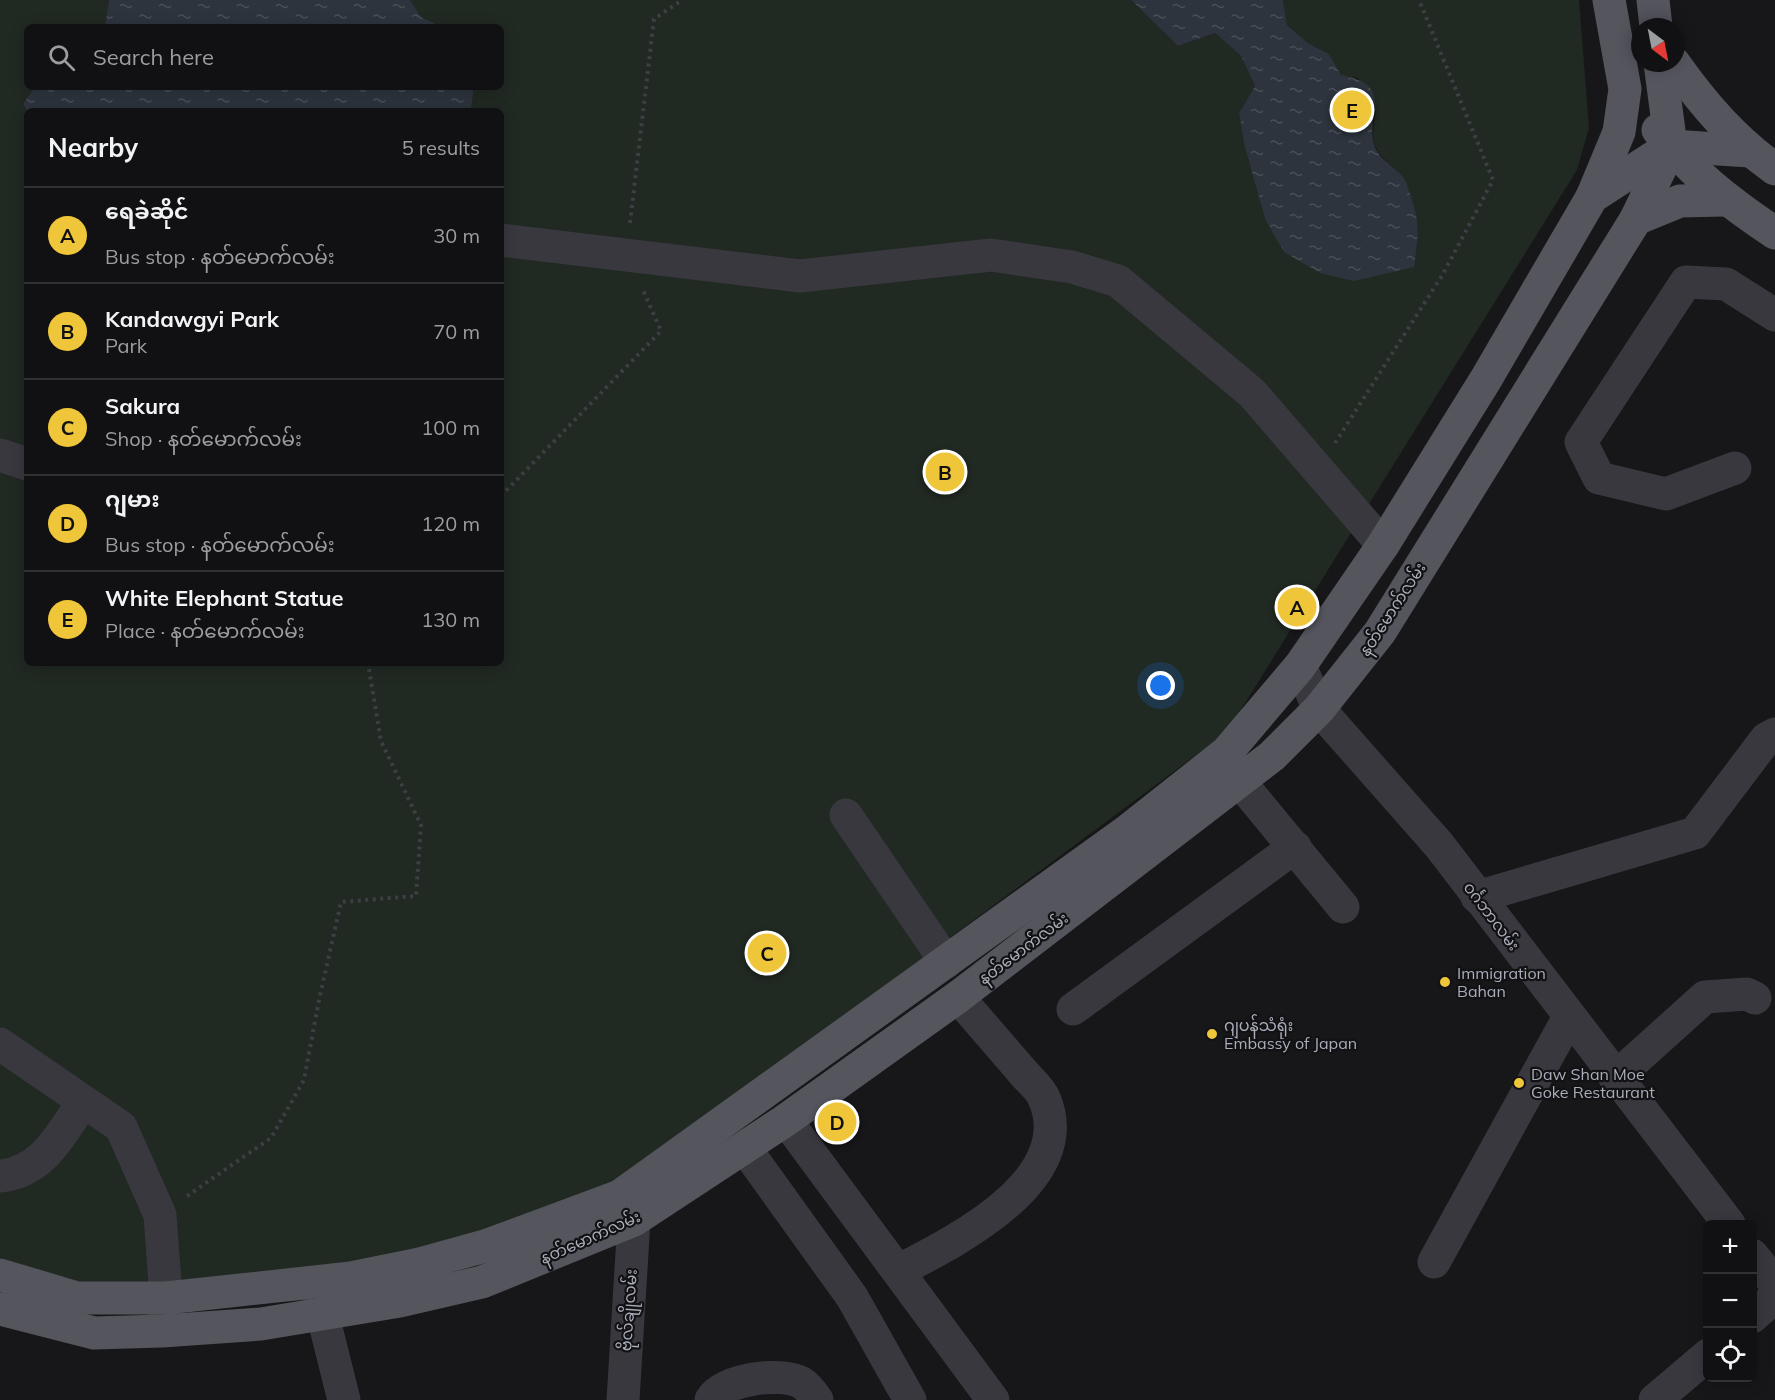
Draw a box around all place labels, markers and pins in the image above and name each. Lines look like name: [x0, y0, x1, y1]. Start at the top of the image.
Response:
pin: E: [1332, 88, 1372, 132]
pin: B: [926, 450, 964, 494]
pin: A: [1278, 584, 1316, 630]
pin: C: [748, 930, 786, 976]
place label: Immigration Bahan: [1457, 963, 1546, 1001]
marker: Immigration Bahan: [1438, 975, 1452, 989]
place label: ဂျပန်သံရုံး Embassy of Japan: [1224, 1014, 1357, 1053]
marker: ဂျပန်သံရုံး Embassy of Japan: [1205, 1027, 1219, 1041]
place label: Daw Shan Moe Goke Restaurant: [1531, 1064, 1655, 1102]
marker: Daw Shan Moe Goke Restaurant: [1512, 1076, 1526, 1090]
pin: D: [818, 1100, 856, 1144]

